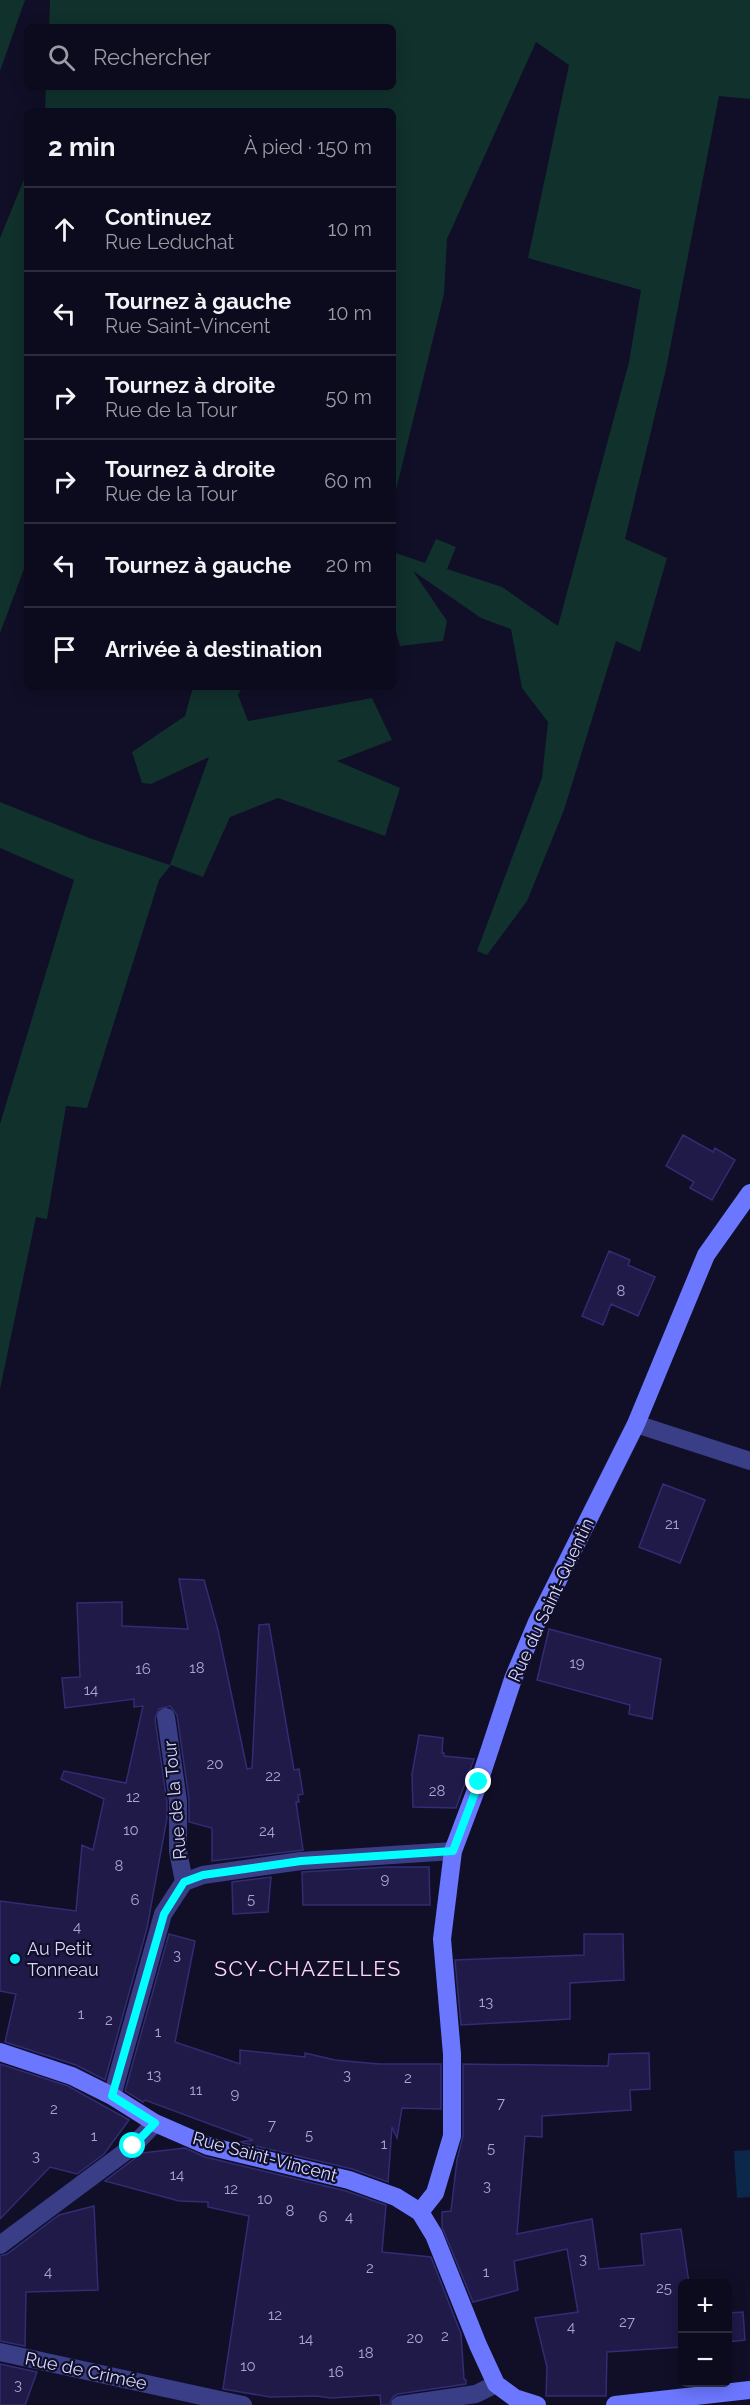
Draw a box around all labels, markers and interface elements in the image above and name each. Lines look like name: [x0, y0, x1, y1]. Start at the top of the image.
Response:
search box: [24, 24, 396, 90]
icon: search: [45, 41, 78, 74]
text: Rechercher: [93, 44, 211, 70]
text: 2 min: [48, 132, 115, 162]
text: À pied · 150 m: [244, 135, 372, 159]
text: Continuez: [105, 204, 211, 230]
icon: ahead: [48, 213, 81, 246]
text: 10 m: [328, 217, 372, 241]
text: Rue Leduchat: [105, 230, 234, 254]
text: Tournez à gauche: [105, 288, 291, 314]
icon: left: [48, 297, 81, 330]
text: 10 m: [328, 301, 372, 325]
text: Rue Saint-Vincent: [105, 314, 270, 338]
text: Tournez à droite: [105, 372, 275, 398]
icon: right: [48, 381, 81, 414]
text: 50 m: [325, 385, 372, 409]
text: Rue de la Tour: [105, 398, 238, 422]
text: Tournez à droite: [105, 456, 275, 482]
icon: right: [48, 465, 81, 498]
text: 60 m: [324, 469, 372, 493]
text: Rue de la Tour: [105, 482, 238, 506]
icon: left: [48, 549, 81, 582]
text: Tournez à gauche: [105, 552, 291, 578]
text: 20 m: [326, 553, 372, 577]
icon: arrive: [48, 633, 81, 666]
text: Arrivée à destination: [105, 636, 322, 662]
house number: 8: [617, 1282, 626, 1300]
street label: Rue du Saint-Quentin: [503, 1515, 598, 1685]
house number: 21: [665, 1515, 680, 1533]
house number: 19: [569, 1654, 585, 1672]
house number: 18: [189, 1659, 205, 1677]
house number: 16: [135, 1660, 151, 1678]
house number: 14: [84, 1681, 98, 1699]
street label: Rue de la Tour: [159, 1739, 190, 1860]
house number: 20: [207, 1755, 224, 1773]
house number: 22: [265, 1767, 281, 1785]
route end: [465, 1768, 491, 1794]
house number: 28: [429, 1782, 445, 1800]
house number: 12: [126, 1788, 140, 1806]
house number: 10: [123, 1821, 139, 1839]
house number: 24: [259, 1822, 275, 1840]
house number: 8: [115, 1857, 124, 1875]
house number: 9: [381, 1870, 390, 1888]
house number: 5: [247, 1890, 255, 1908]
house number: 6: [130, 1891, 140, 1909]
house number: 4: [73, 1918, 81, 1936]
place label: Au Petit Tonneau: [27, 1938, 99, 1980]
house number: 3: [173, 1946, 181, 1964]
marker: Au Petit Tonneau: [8, 1952, 22, 1966]
district label: SCY-CHAZELLES: [214, 1956, 402, 1981]
house number: 13: [479, 1993, 493, 2011]
house number: 1: [78, 2005, 85, 2023]
house number: 2: [105, 2011, 113, 2029]
house number: 1: [155, 2023, 162, 2041]
house number: 13: [147, 2066, 161, 2084]
house number: 3: [343, 2066, 351, 2084]
house number: 2: [404, 2069, 412, 2087]
house number: 11: [190, 2081, 203, 2099]
house number: 9: [231, 2085, 240, 2103]
house number: 7: [497, 2094, 505, 2112]
house number: 2: [50, 2100, 58, 2118]
house number: 7: [268, 2116, 276, 2134]
house number: 5: [305, 2126, 313, 2144]
house number: 1: [91, 2127, 98, 2145]
street label: Rue Saint-Vincent: [191, 2127, 340, 2186]
route start: [119, 2132, 145, 2158]
house number: 1: [381, 2135, 388, 2153]
house number: 5: [487, 2139, 495, 2157]
house number: 3: [32, 2147, 40, 2165]
house number: 14: [170, 2166, 184, 2184]
house number: 3: [483, 2177, 491, 2195]
house number: 12: [224, 2180, 238, 2198]
house number: 10: [257, 2190, 273, 2208]
house number: 8: [286, 2202, 295, 2220]
house number: 6: [318, 2208, 328, 2226]
house number: 4: [345, 2208, 353, 2226]
house number: 3: [579, 2250, 587, 2268]
house number: 2: [366, 2259, 374, 2277]
house number: 4: [44, 2263, 52, 2281]
house number: 1: [483, 2263, 490, 2281]
house number: 25: [656, 2279, 672, 2297]
map controls: [678, 2279, 732, 2387]
button: +: [678, 2279, 732, 2333]
house number: 12: [268, 2306, 282, 2324]
house number: 27: [619, 2313, 635, 2331]
house number: 4: [567, 2318, 575, 2336]
house number: 2: [441, 2327, 449, 2345]
house number: 20: [407, 2329, 424, 2347]
house number: 14: [299, 2330, 313, 2348]
button: −: [678, 2333, 732, 2387]
house number: 18: [358, 2344, 374, 2362]
street label: Rue de Crimée: [23, 2347, 149, 2394]
house number: 10: [240, 2357, 256, 2375]
house number: 16: [328, 2363, 344, 2381]
house number: 3: [14, 2376, 22, 2394]

